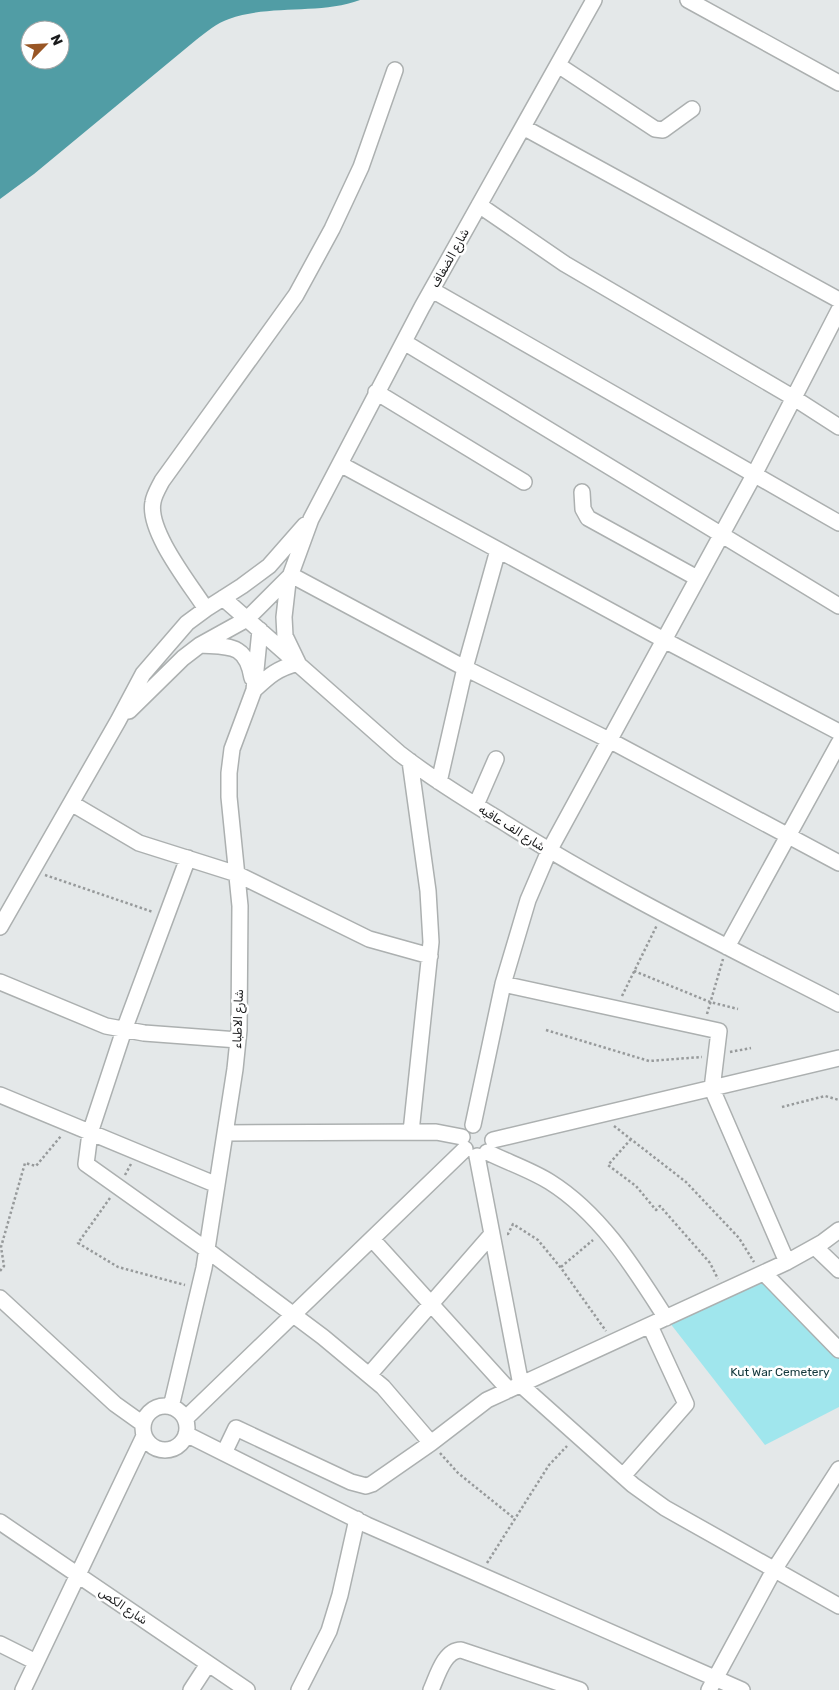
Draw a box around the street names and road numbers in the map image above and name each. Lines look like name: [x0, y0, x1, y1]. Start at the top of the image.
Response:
street label: شارع الضفاف: [428, 226, 474, 291]
street label: شارع الف عافيه: [475, 802, 548, 856]
street label: شارع الاطباء: [230, 989, 248, 1049]
street label: شارع الكص: [95, 1585, 150, 1629]

